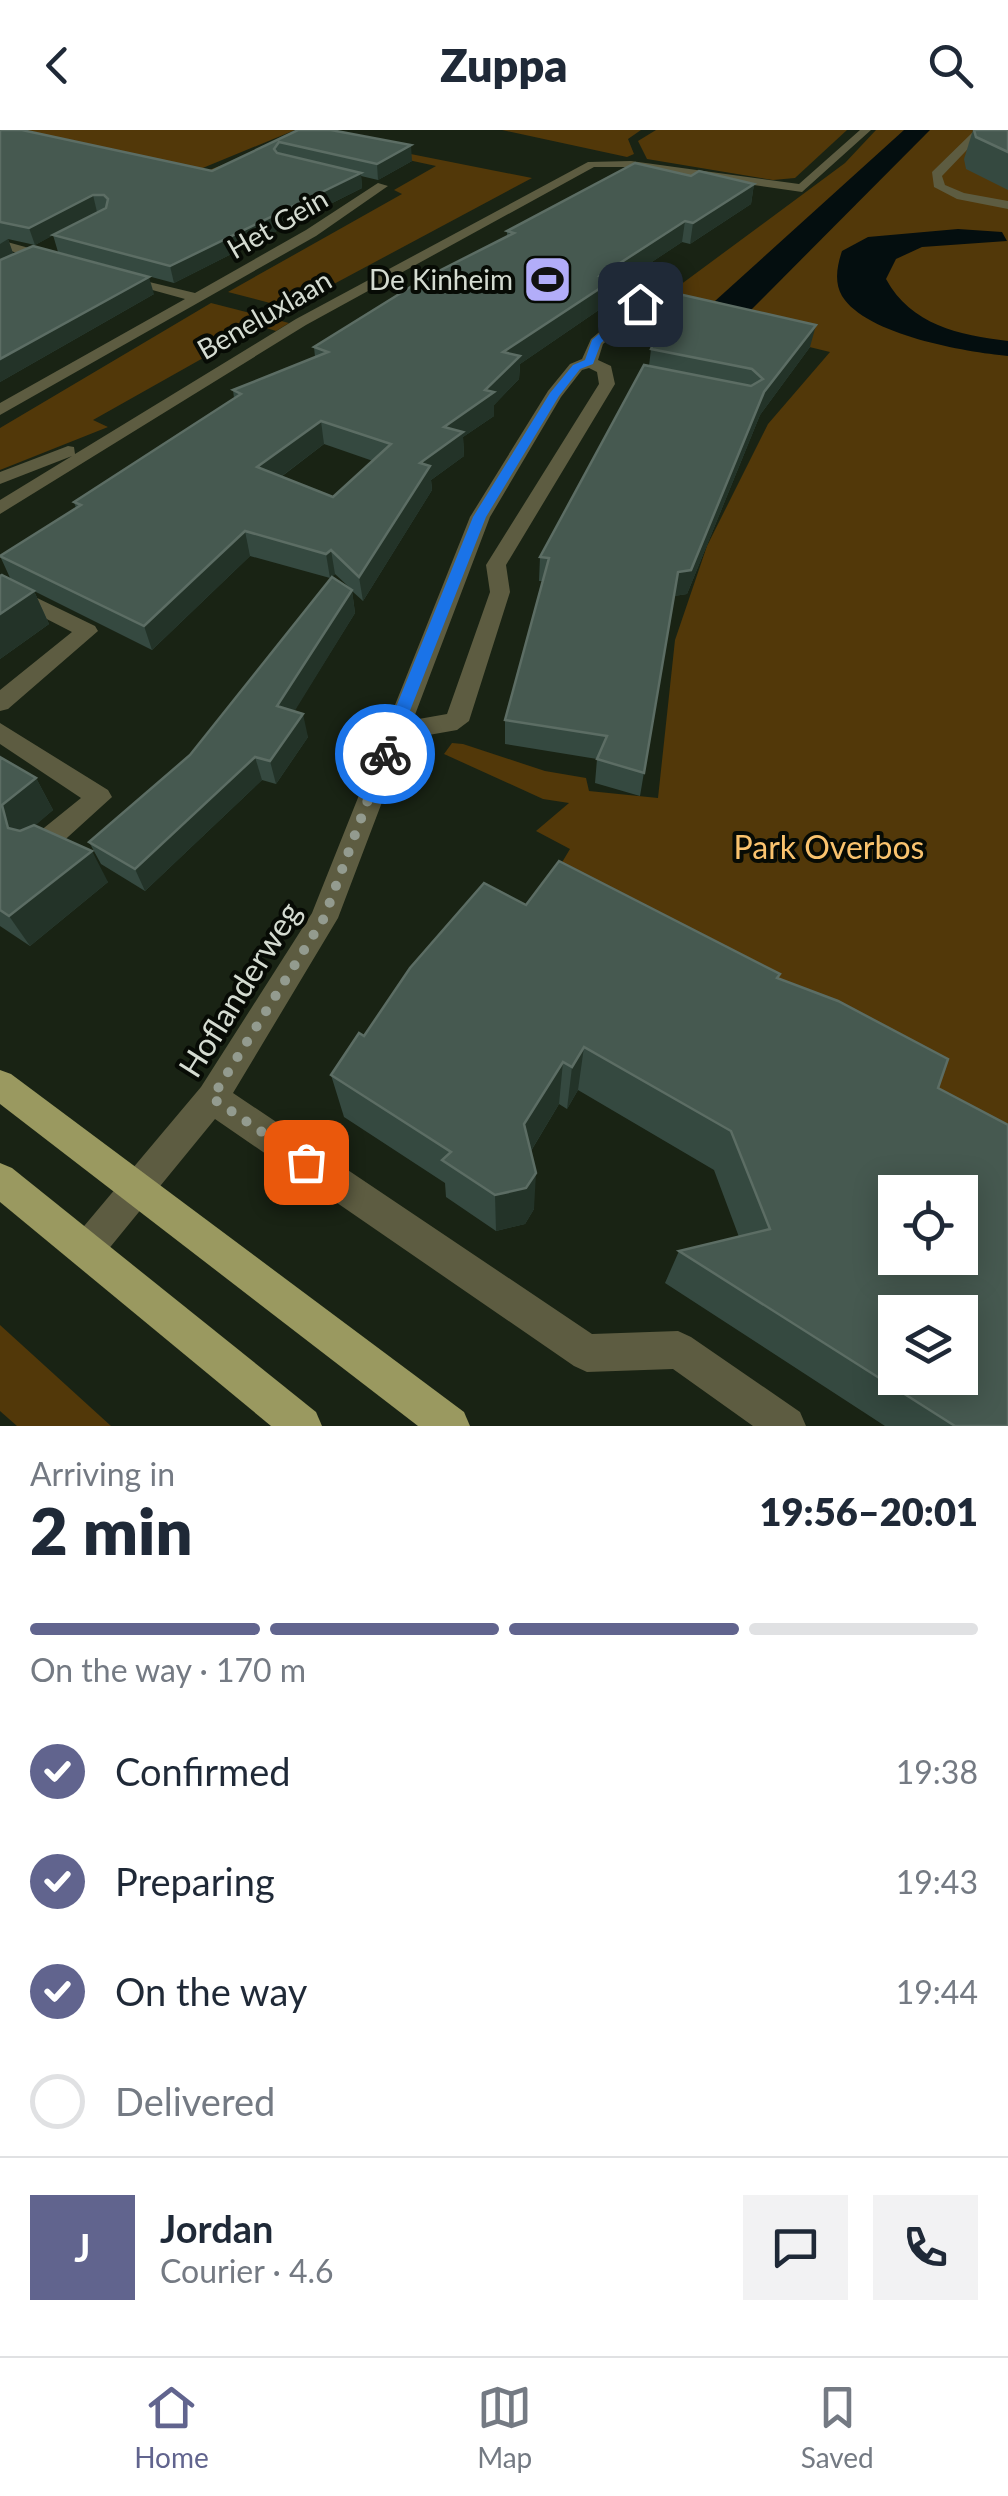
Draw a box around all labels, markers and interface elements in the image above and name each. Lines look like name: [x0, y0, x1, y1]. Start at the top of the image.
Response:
icon: back: [30, 38, 85, 93]
text: Zuppa: [440, 38, 568, 92]
icon: search: [923, 38, 978, 93]
street label: Het Gein: [221, 181, 333, 265]
sports icon: De Kinheim: [522, 253, 574, 305]
street label: Beneluxlaan: [191, 262, 337, 366]
place label: De Kinheim: [369, 262, 513, 296]
pin: [598, 262, 683, 347]
icon: home: [613, 277, 668, 332]
courier: [335, 704, 435, 804]
icon: bike: [358, 727, 413, 782]
park label: Park Overbos: [734, 827, 924, 866]
street label: Hoflanderweg: [170, 894, 308, 1084]
pin: [264, 1120, 349, 1205]
icon: bag: [279, 1135, 334, 1190]
map controls: [878, 1175, 978, 1395]
button: locate: [878, 1175, 978, 1275]
button: layers: [878, 1295, 978, 1395]
text: Arriving in: [30, 1454, 175, 1493]
text: 19:56–20:01: [759, 1488, 978, 1534]
text: 2 min: [30, 1491, 192, 1569]
text: On the way · 170 m: [30, 1650, 306, 1689]
icon: check: [30, 1744, 85, 1799]
text: Confirmed: [115, 1748, 291, 1794]
text: 19:38: [896, 1752, 978, 1791]
icon: check: [30, 1854, 85, 1909]
text: Preparing: [115, 1858, 275, 1904]
text: 19:43: [896, 1862, 978, 1901]
icon: check: [30, 1964, 85, 2019]
text: On the way: [115, 1968, 307, 2014]
text: 19:44: [896, 1972, 978, 2011]
text: Delivered: [115, 2078, 275, 2124]
button: chat: [743, 2195, 848, 2300]
button: phone: [873, 2195, 978, 2300]
text: Jordan: [160, 2205, 273, 2251]
text: J: [74, 2224, 91, 2270]
text: Courier · 4.6: [160, 2251, 334, 2290]
tab: Home: [134, 2380, 209, 2474]
tab: Map: [477, 2380, 532, 2474]
tab: Saved: [801, 2380, 874, 2474]

